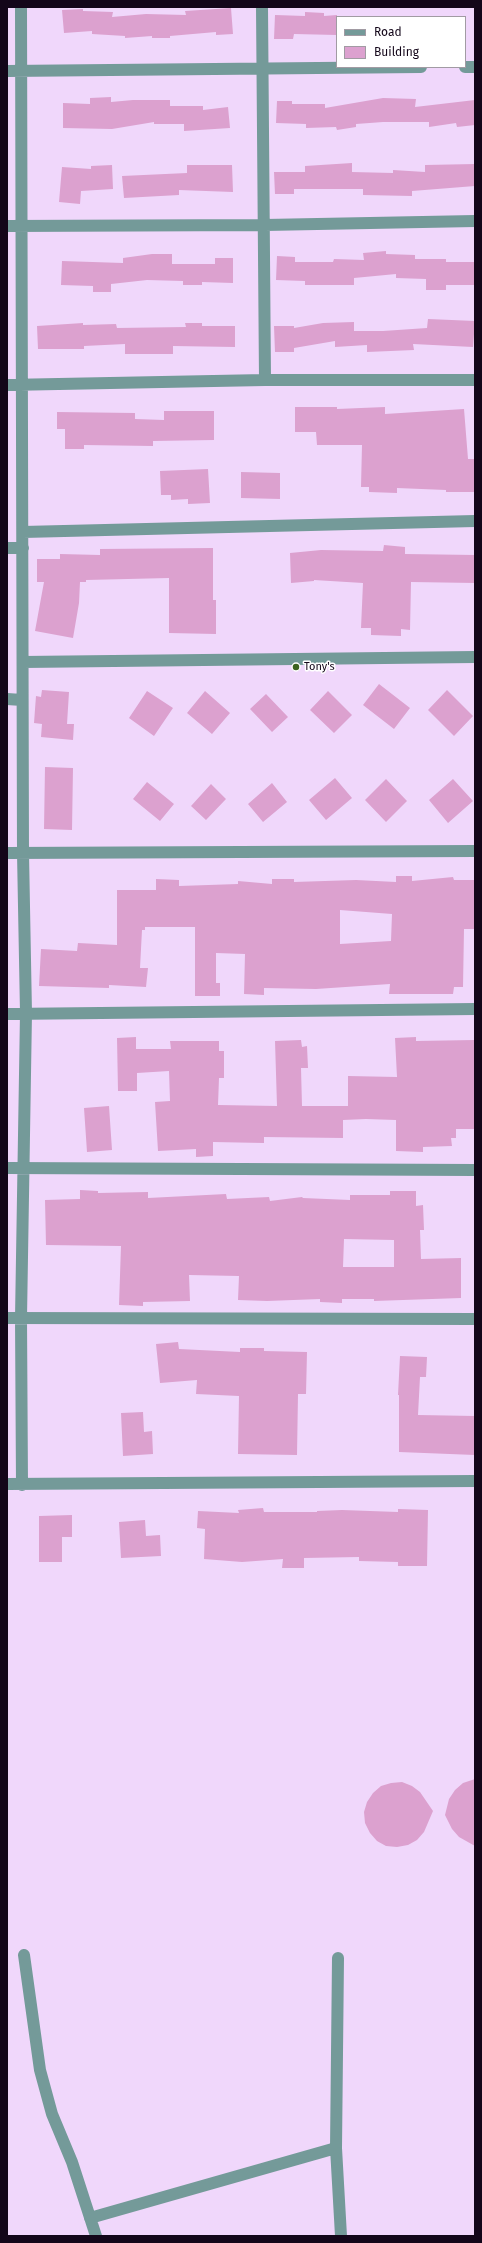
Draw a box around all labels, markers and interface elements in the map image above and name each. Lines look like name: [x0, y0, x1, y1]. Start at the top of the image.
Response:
legend: [336, 16, 466, 68]
text: Road: [374, 25, 402, 39]
text: Building: [374, 45, 419, 59]
place label: Tony's: [304, 660, 335, 674]
marker: Tony's: [291, 662, 301, 672]

